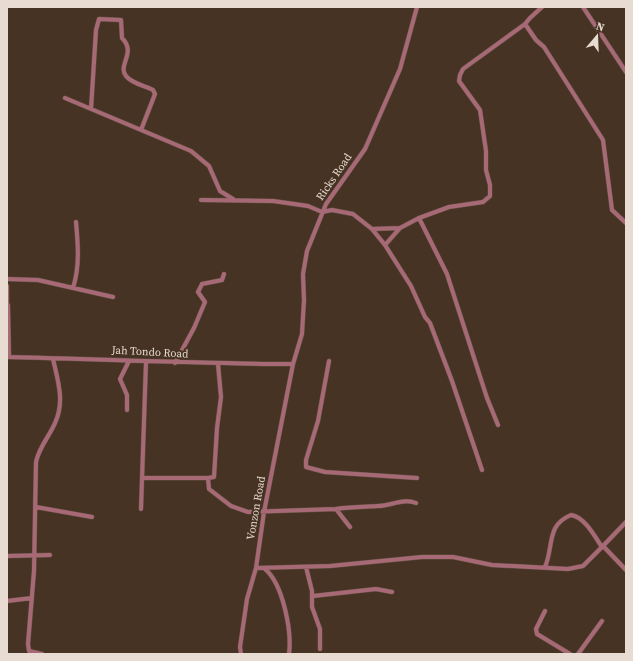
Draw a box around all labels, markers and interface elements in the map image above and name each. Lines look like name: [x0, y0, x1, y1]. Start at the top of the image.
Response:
north arrow: [577, 16, 617, 56]
text: N: [594, 19, 606, 35]
street label: Ricks Road: [313, 150, 356, 204]
street label: Jah Tondo Road: [110, 342, 189, 362]
street label: Vonzon Road: [243, 474, 269, 541]

